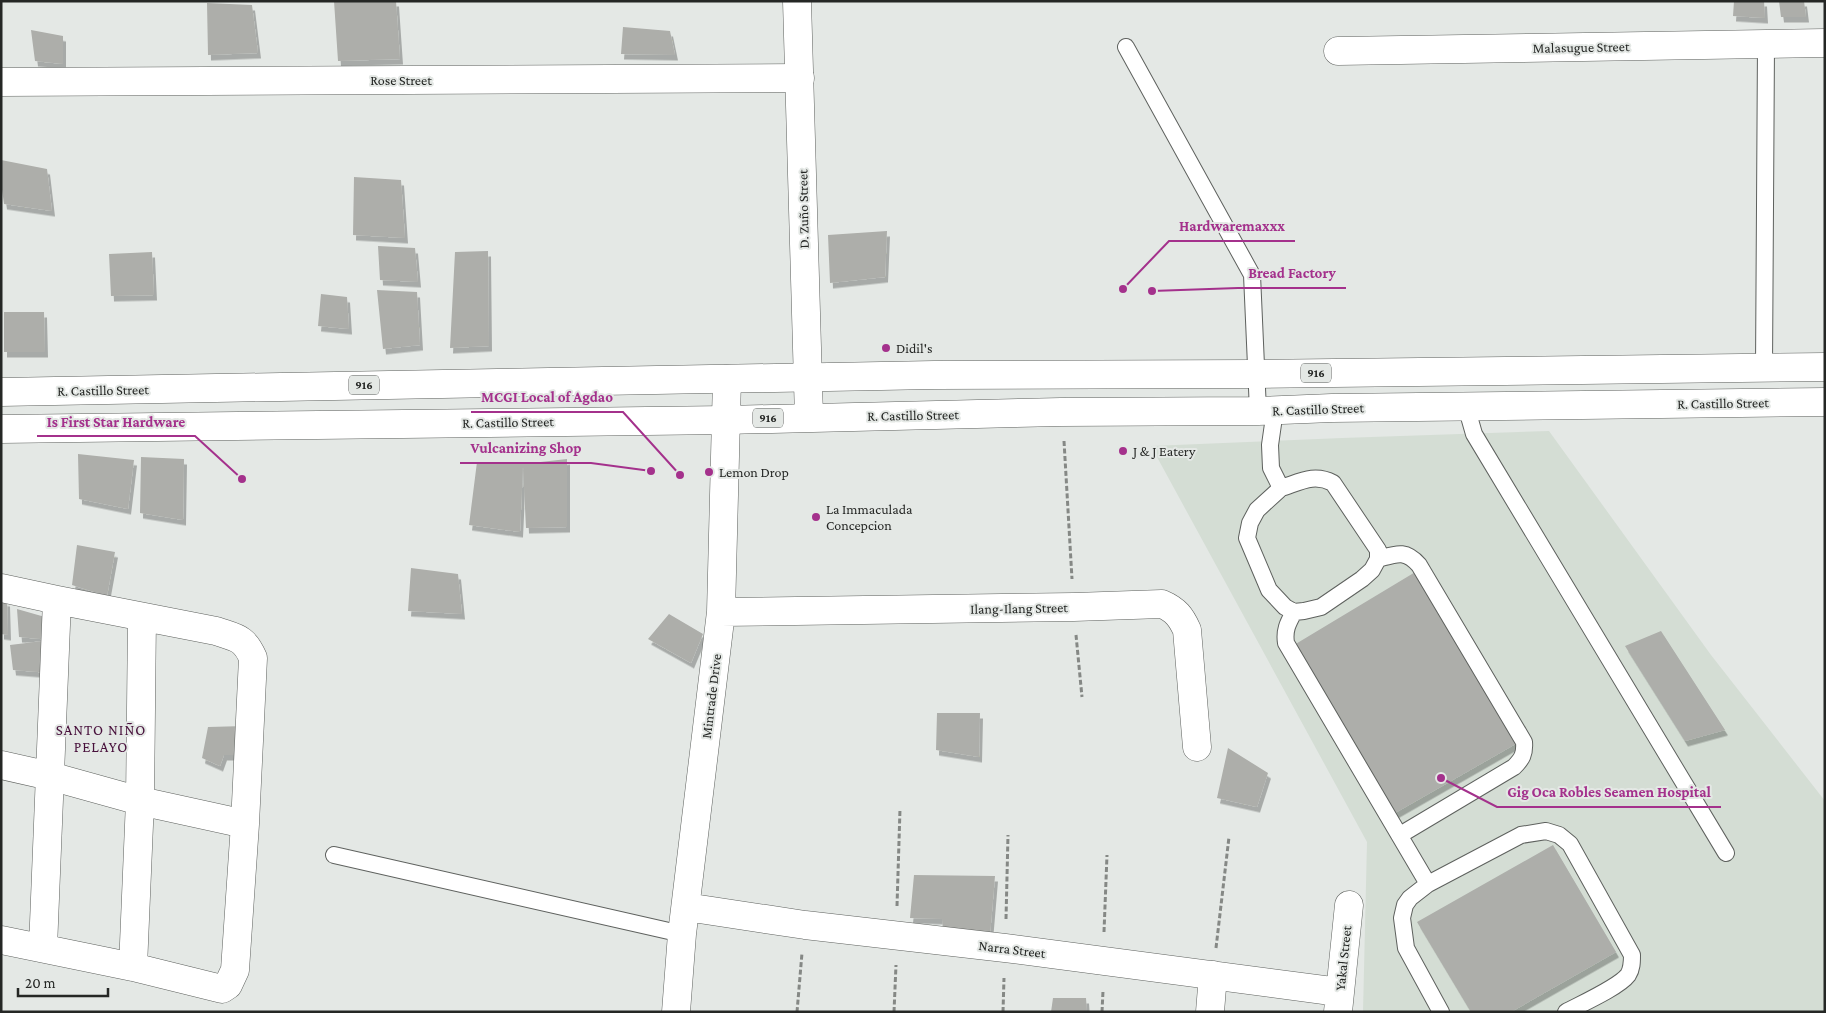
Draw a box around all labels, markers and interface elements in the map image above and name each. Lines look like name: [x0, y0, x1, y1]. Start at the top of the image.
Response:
street label: Malasugue Street: [1532, 38, 1630, 56]
street label: Rose Street: [370, 72, 432, 88]
street label: D. Zuño Street: [794, 169, 812, 249]
callout: Hardwaremaxxx: [1169, 211, 1295, 241]
text: Hardwaremaxxx: [1179, 218, 1285, 234]
callout: Bread Factory: [1238, 258, 1346, 288]
text: Bread Factory: [1248, 265, 1337, 281]
place label: Didil's: [896, 340, 932, 356]
marker: Didil's: [880, 342, 892, 354]
road number: 916: [1301, 363, 1331, 382]
road number: 916: [349, 376, 379, 394]
street label: R. Castillo Street: [57, 381, 149, 399]
callout: MCGI Local of Agdao: [471, 382, 623, 412]
text: MCGI Local of Agdao: [481, 389, 613, 405]
street label: R. Castillo Street: [1677, 394, 1769, 412]
street label: R. Castillo Street: [1272, 399, 1364, 419]
callout: Is First Star Hardware: [37, 406, 195, 436]
street label: R. Castillo Street: [867, 406, 959, 424]
road number: 916: [753, 408, 783, 428]
street label: R. Castillo Street: [462, 413, 554, 431]
text: Is First Star Hardware: [47, 414, 185, 430]
callout: Vulcanizing Shop: [460, 433, 591, 463]
text: Vulcanizing Shop: [469, 440, 582, 456]
place label: J & J Eatery: [1131, 443, 1196, 459]
marker: J & J Eatery: [1117, 445, 1129, 457]
place label: Lemon Drop: [719, 464, 789, 480]
marker: Lemon Drop: [703, 466, 715, 478]
place label: La Immaculada Concepcion: [826, 501, 913, 533]
marker: La Immaculada Concepcion: [810, 511, 822, 523]
street label: Ilang-Ilang Street: [970, 599, 1068, 617]
street label: Mintrade Drive: [698, 653, 724, 739]
district label: SANTO NIÑO PELAYO: [56, 722, 146, 755]
callout: Gig Oca Robles Seamen Hospital: [1497, 777, 1721, 807]
text: Gig Oca Robles Seamen Hospital: [1507, 784, 1711, 800]
street label: Yakal Street: [1332, 924, 1354, 991]
street label: Narra Street: [978, 937, 1047, 961]
scale bar: [18, 966, 108, 998]
text: 20 m: [25, 975, 56, 991]

